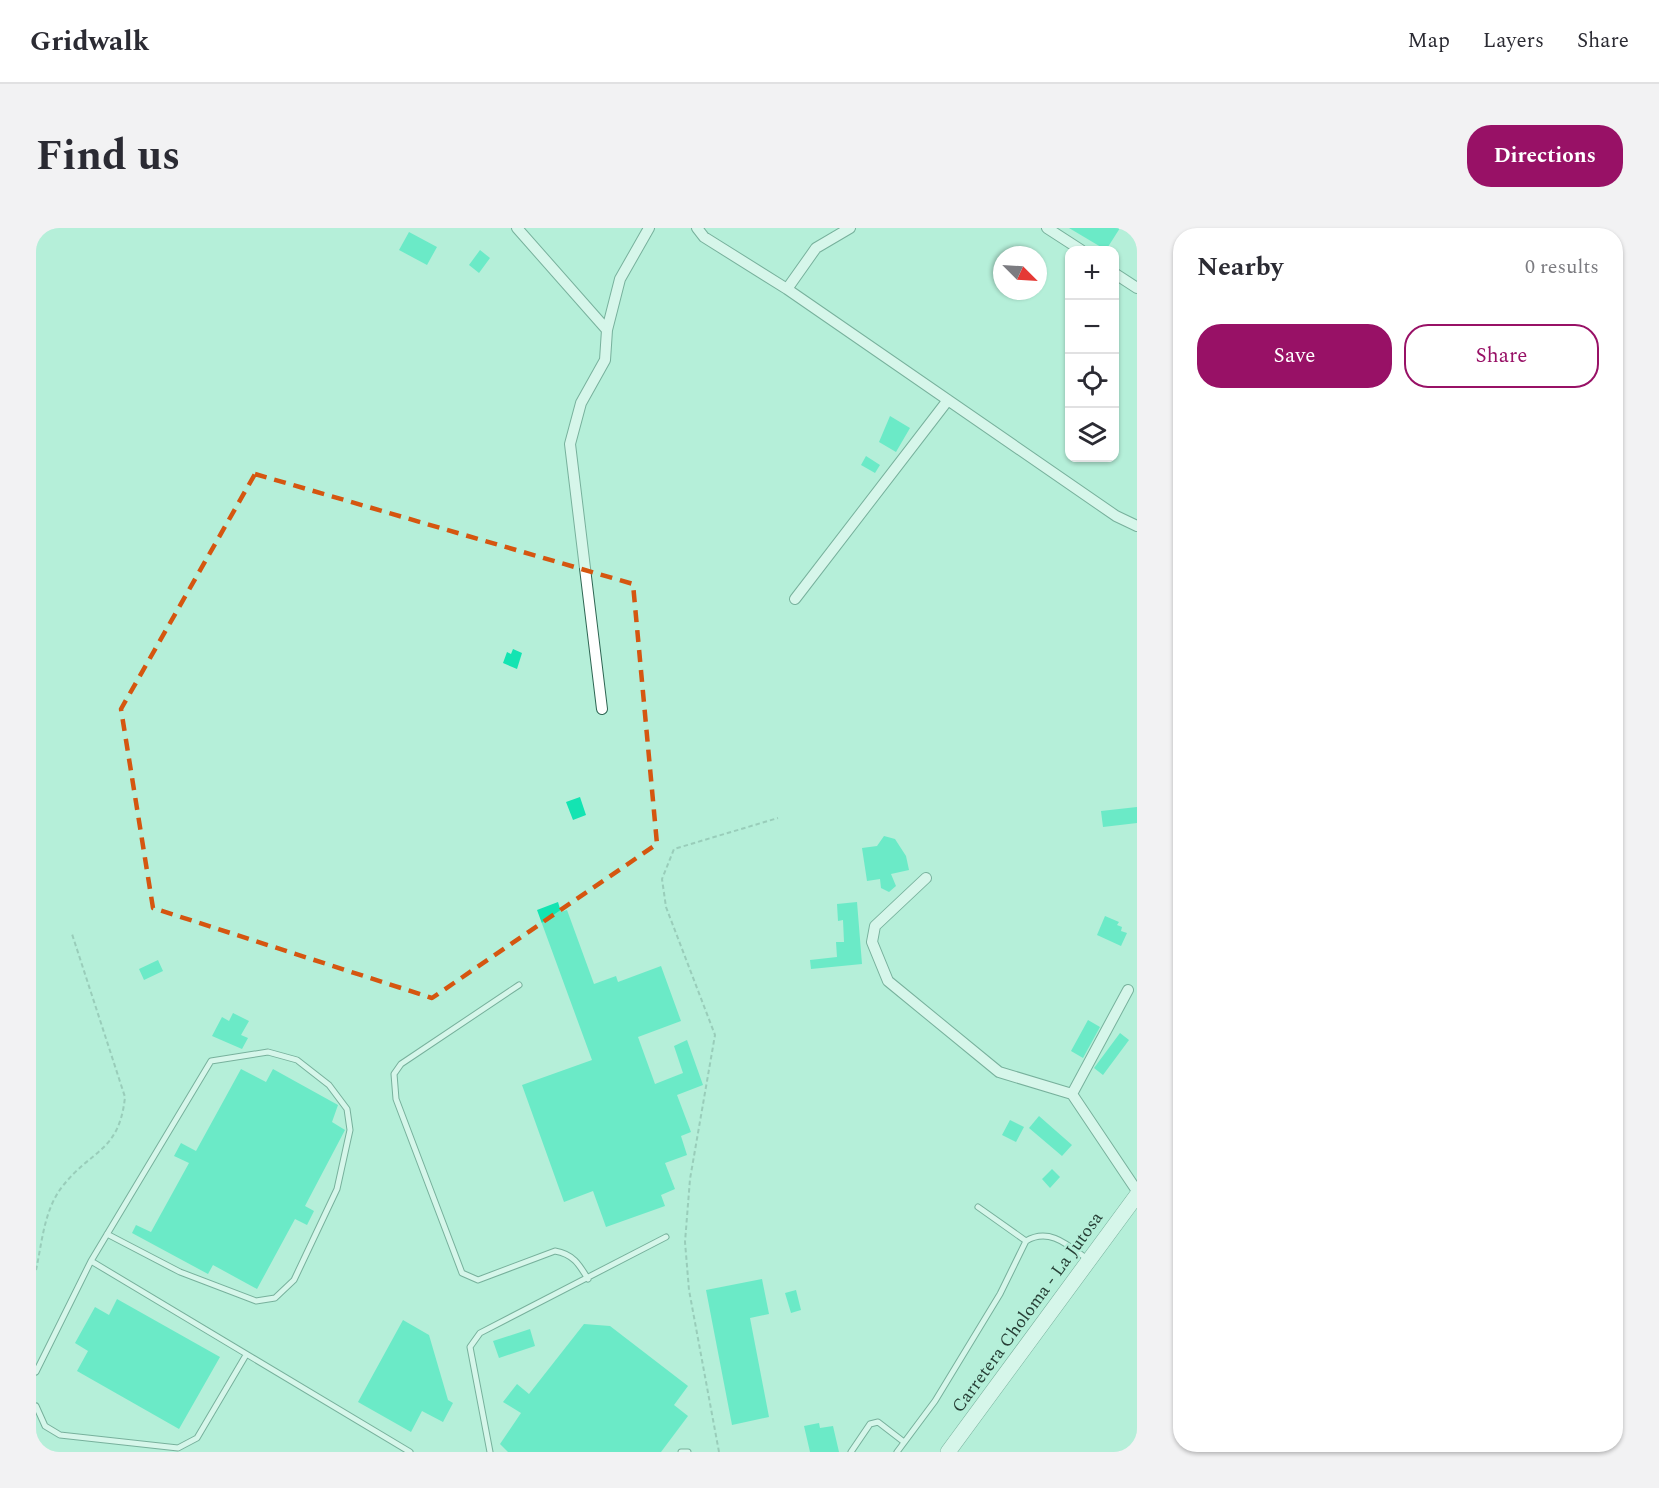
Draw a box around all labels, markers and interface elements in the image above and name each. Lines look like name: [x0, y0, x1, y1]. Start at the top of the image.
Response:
text: Gridwalk: [30, 20, 149, 63]
text: Map: [1408, 25, 1450, 57]
text: Layers: [1483, 25, 1544, 57]
text: Share: [1577, 25, 1629, 57]
text: Find us: [36, 125, 180, 188]
button: Directions: [1467, 125, 1623, 187]
north arrow: [993, 246, 1047, 300]
map controls: [1065, 246, 1119, 462]
button: +: [1065, 246, 1119, 300]
text: Nearby: [1197, 247, 1283, 287]
text: 0 results: [1525, 252, 1599, 282]
button: −: [1065, 300, 1119, 354]
button: Save: [1197, 324, 1392, 388]
button: Share: [1404, 324, 1599, 388]
button: locate: [1065, 354, 1119, 408]
button: layers: [1065, 408, 1119, 462]
street label: Carretera Choloma - La Jutosa: [945, 1206, 1110, 1419]

